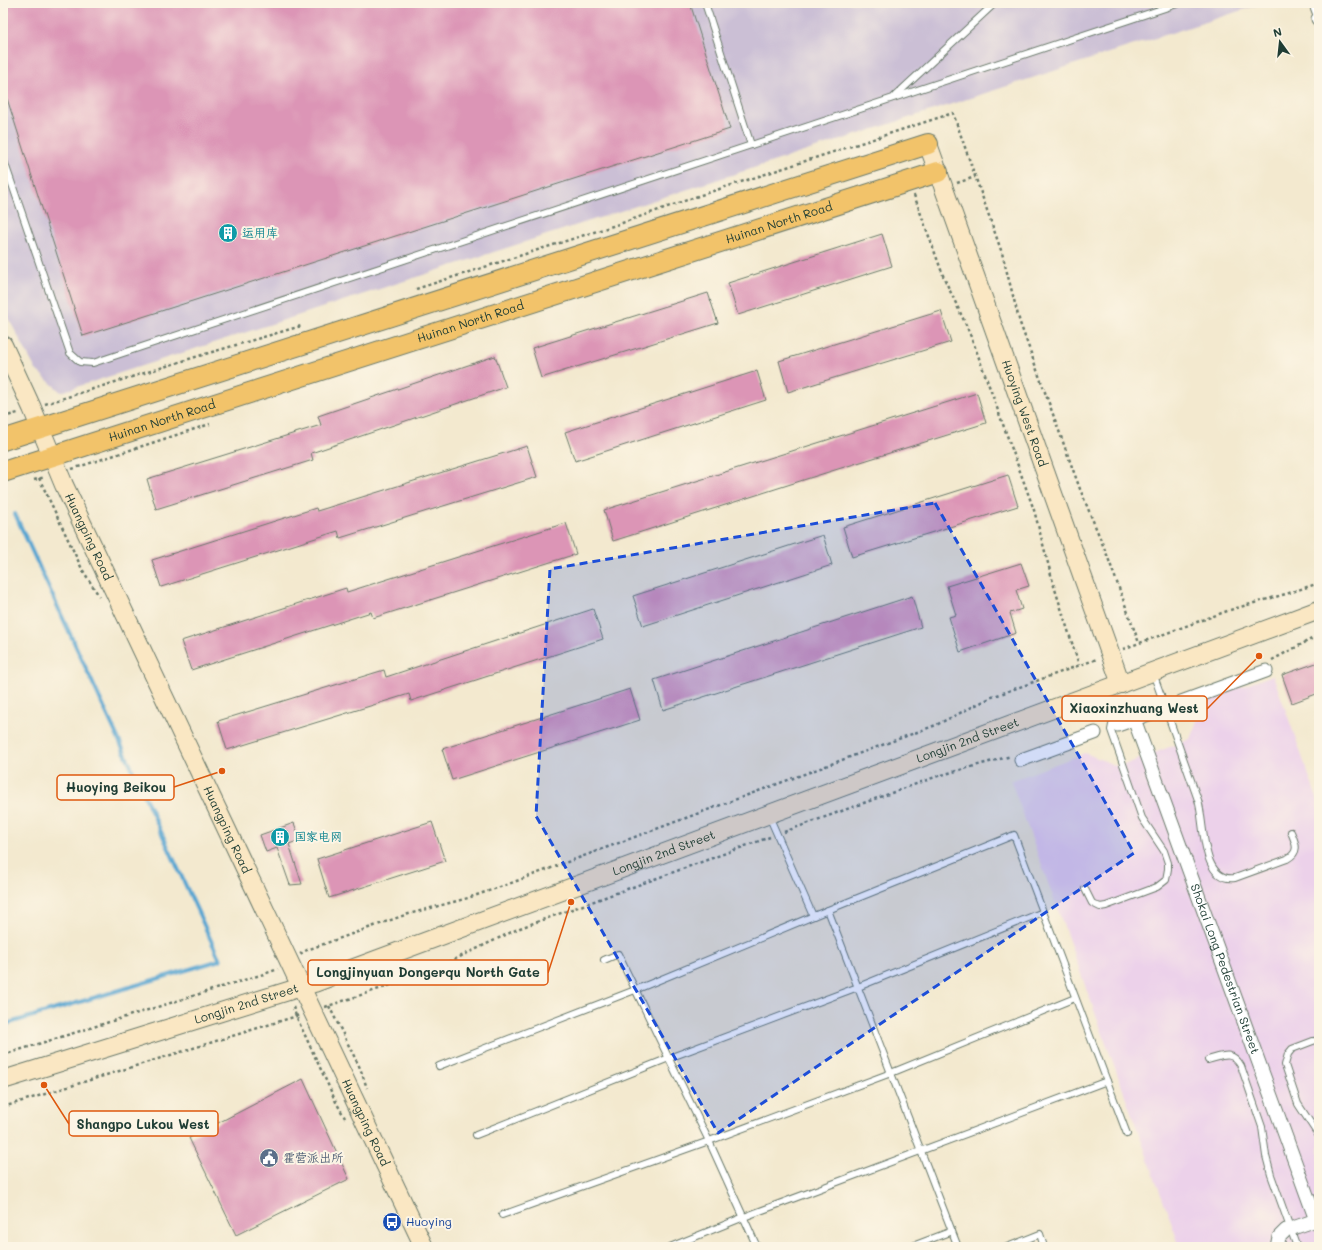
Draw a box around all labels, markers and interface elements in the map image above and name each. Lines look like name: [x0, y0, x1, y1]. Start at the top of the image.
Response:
north arrow: [1260, 22, 1300, 62]
text: N: [1271, 24, 1283, 40]
street label: Huinan North Road: [723, 197, 835, 247]
building icon: 运用库: [217, 222, 239, 244]
place label: 运用库: [242, 224, 278, 240]
street label: Huinan North Road: [415, 296, 526, 346]
street label: Huoying West Road: [999, 357, 1052, 469]
street label: Huinan North Road: [106, 395, 218, 445]
street label: Huangping Road: [62, 490, 117, 583]
callout: Xiaoxinzhuang West: [1062, 696, 1207, 721]
text: Xiaoxinzhuang West: [1069, 699, 1199, 716]
street label: Longjin 2nd Street: [914, 713, 1021, 766]
callout: Huoying Beikou: [57, 775, 174, 800]
text: Huoying Beikou: [66, 778, 166, 796]
street label: Huangping Road: [200, 783, 255, 876]
building icon: 国家电网: [269, 826, 291, 848]
street label: Longjin 2nd Street: [610, 826, 717, 879]
place label: 国家电网: [294, 828, 342, 844]
street label: Shokai Long Pedestrian Street: [1188, 881, 1264, 1056]
callout: Longjinyuan Dongerqu North Gate: [308, 960, 548, 985]
text: Longjinyuan Dongerqu North Gate: [316, 963, 540, 981]
street label: Longjin 2nd Street: [192, 979, 300, 1027]
street label: Huangping Road: [339, 1076, 394, 1169]
callout: Shangpo Lukou West: [69, 1111, 218, 1136]
text: Shangpo Lukou West: [77, 1115, 210, 1132]
public building icon: 霍营派出所: [258, 1147, 280, 1169]
place label: 霍营派出所: [283, 1149, 344, 1165]
bus stop icon: Huoying: [381, 1211, 403, 1233]
place label: Huoying: [406, 1213, 452, 1229]

